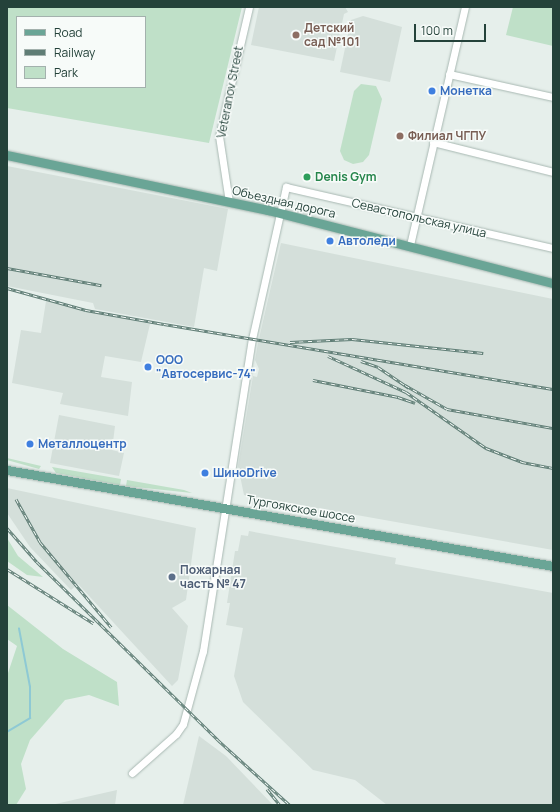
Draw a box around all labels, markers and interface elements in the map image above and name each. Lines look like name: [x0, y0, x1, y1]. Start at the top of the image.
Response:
legend: [16, 16, 146, 88]
scale bar: [416, 16, 488, 42]
place label: Детский сад №101: [304, 21, 360, 49]
text: 100 m: [421, 22, 453, 39]
text: Road: [54, 24, 82, 41]
marker: Детский сад №101: [291, 30, 301, 40]
text: Railway: [54, 44, 95, 61]
street label: Veteranov Street: [214, 45, 246, 139]
text: Park: [54, 64, 78, 81]
place label: Монетка: [440, 84, 492, 98]
marker: Монетка: [427, 86, 437, 96]
place label: Филиал ЧГПУ: [408, 129, 486, 143]
marker: Филиал ЧГПУ: [395, 131, 405, 141]
place label: Denis Gym: [315, 170, 377, 184]
marker: Denis Gym: [302, 172, 312, 182]
street label: Объездная дорога: [231, 183, 337, 221]
street label: Севастопольская улица: [350, 196, 488, 240]
place label: Автоледи: [338, 234, 396, 248]
marker: Автоледи: [325, 236, 335, 246]
place label: ООО "Автосервис-74": [156, 353, 256, 381]
marker: ООО "Автосервис-74": [143, 362, 153, 372]
place label: Металлоцентр: [38, 437, 127, 451]
marker: Металлоцентр: [25, 439, 35, 449]
place label: ШиноDrive: [213, 466, 277, 480]
marker: ШиноDrive: [200, 468, 210, 478]
street label: Тургоякское шоссе: [246, 492, 356, 526]
place label: Пожарная часть № 47: [180, 563, 246, 591]
marker: Пожарная часть № 47: [167, 572, 177, 582]

